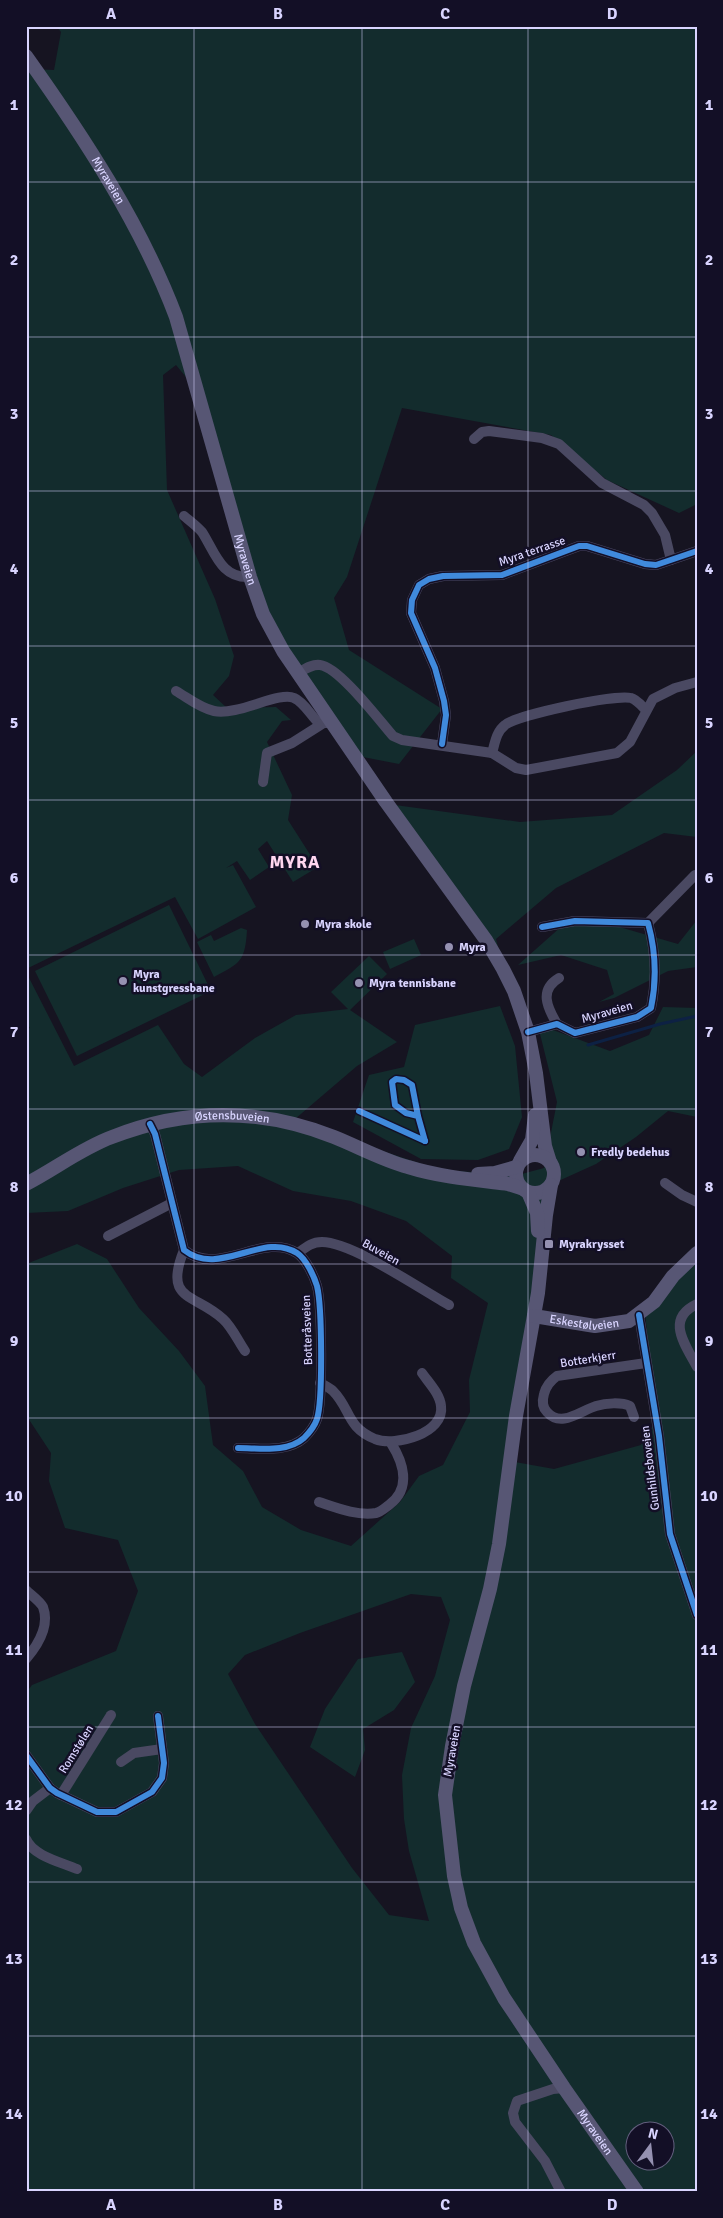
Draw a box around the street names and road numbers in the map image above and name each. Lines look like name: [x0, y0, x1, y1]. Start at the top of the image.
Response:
street label: Myraveien: [88, 154, 128, 207]
street label: Myraveien: [230, 532, 259, 587]
street label: Myra terrasse: [497, 533, 568, 570]
street label: Myraveien: [580, 998, 635, 1027]
street label: Østensbuveien: [194, 1108, 271, 1127]
street label: Buveien: [359, 1236, 402, 1269]
street label: Botteråsveien: [299, 1295, 316, 1365]
street label: Eskestølveien: [548, 1312, 620, 1334]
street label: Botterkjerr: [559, 1348, 618, 1371]
street label: Gunhildsboveien: [638, 1425, 663, 1511]
street label: Romstølen: [56, 1722, 97, 1776]
street label: Myraveien: [441, 1724, 464, 1778]
street label: Myraveien: [573, 2106, 616, 2158]

